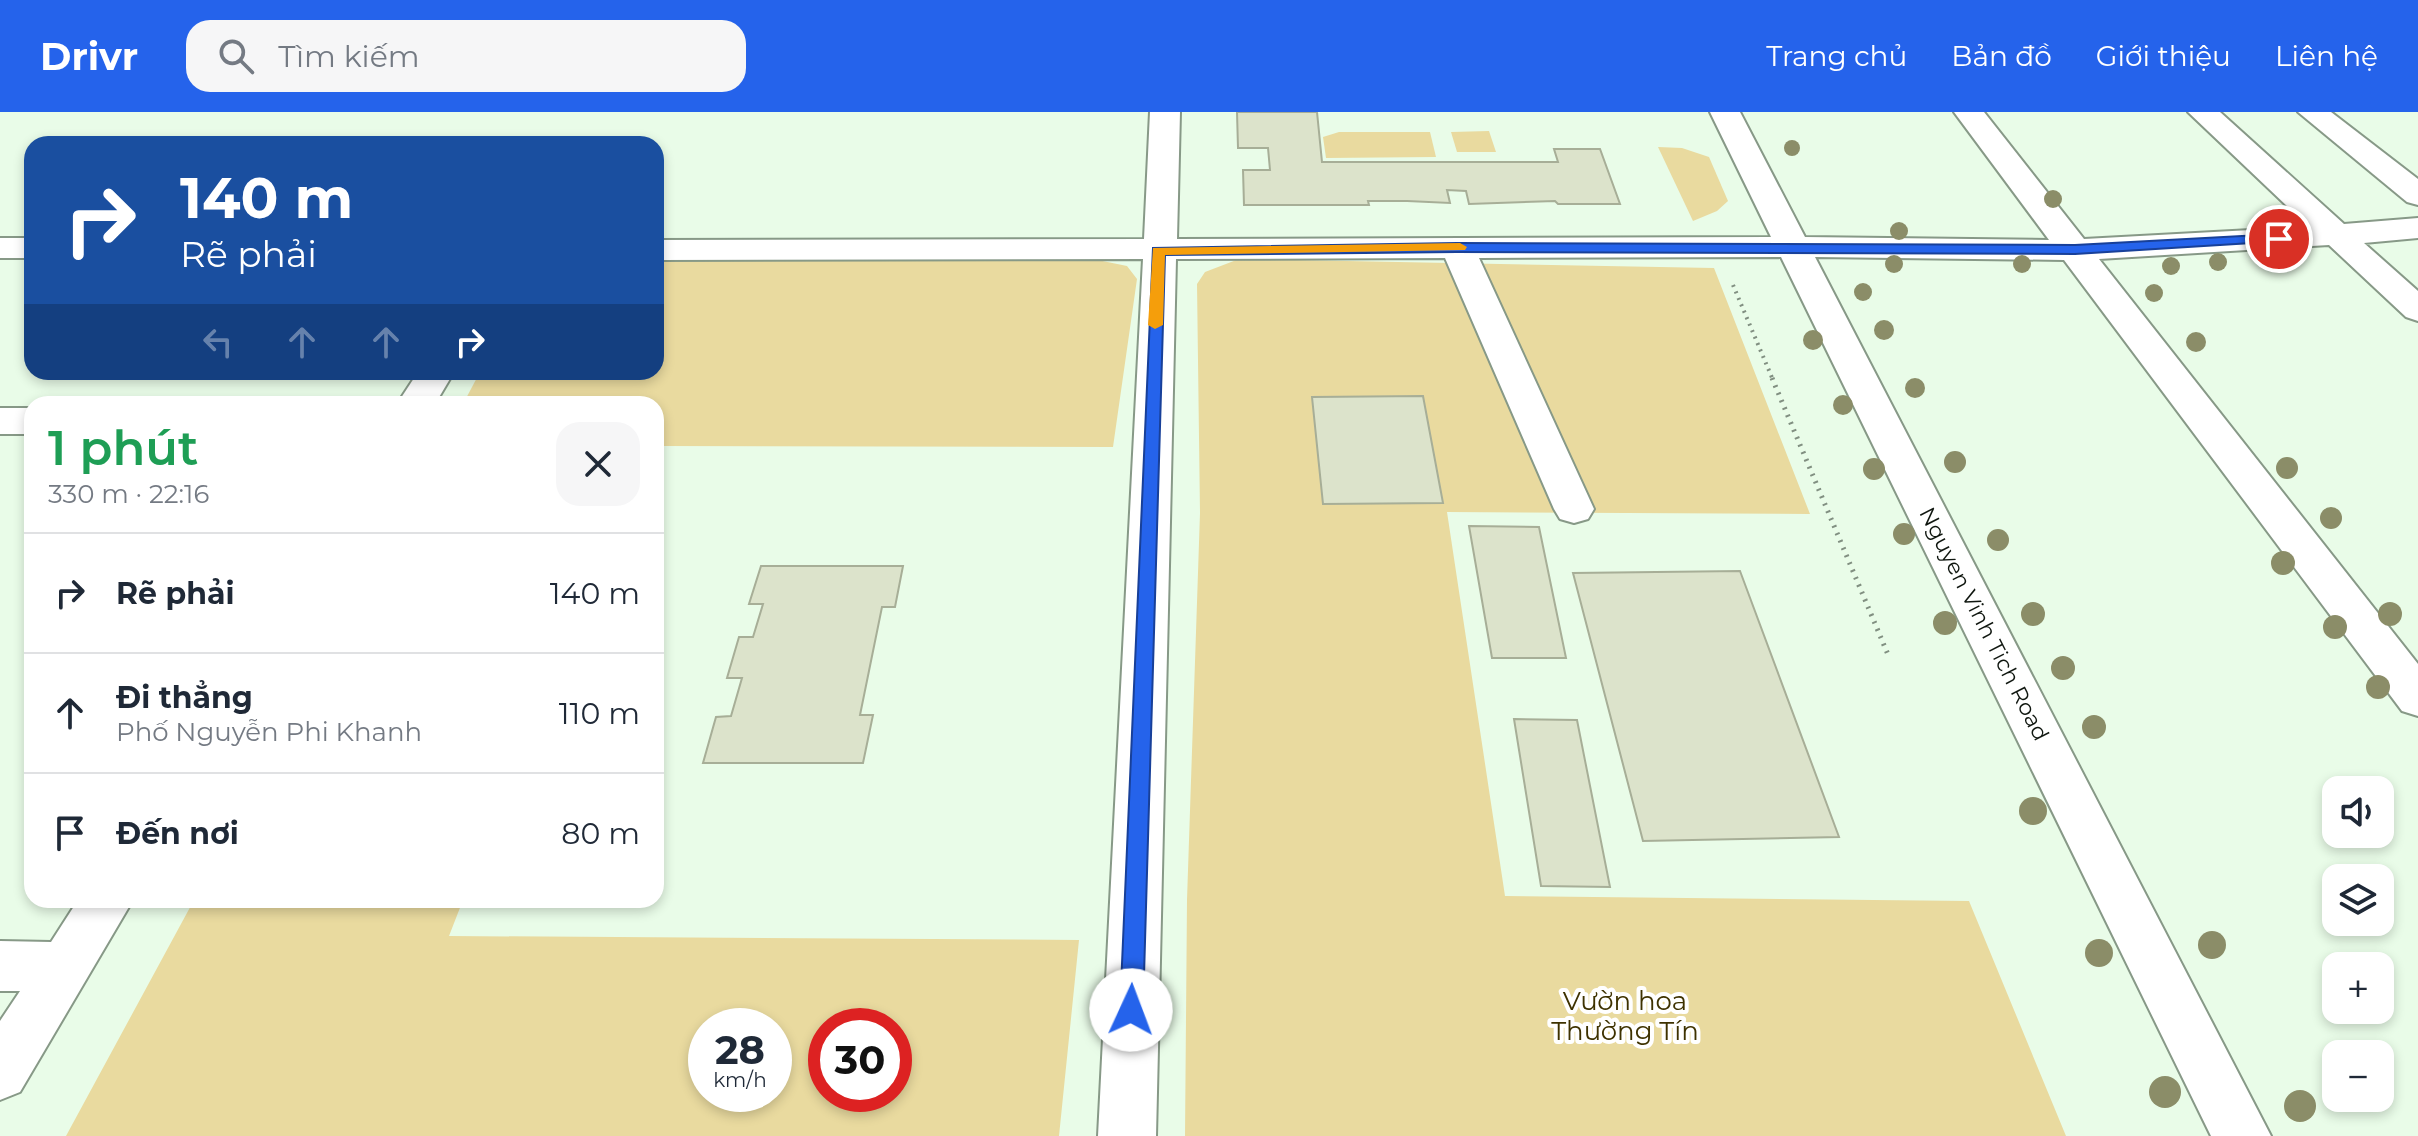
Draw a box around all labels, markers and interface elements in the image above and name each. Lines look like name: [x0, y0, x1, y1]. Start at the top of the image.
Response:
search box: [186, 20, 746, 92]
text: Drivr: [40, 33, 138, 80]
icon: search: [214, 34, 258, 78]
text: Tìm kiếm: [278, 38, 420, 75]
text: Trang chủ: [1766, 39, 1907, 73]
text: Bản đồ: [1951, 39, 2052, 73]
text: Giới thiệu: [2096, 39, 2231, 73]
text: Liên hệ: [2275, 39, 2378, 73]
text: 140 m: [180, 164, 353, 232]
icon: right: [48, 168, 152, 272]
pin: [2245, 205, 2313, 273]
icon: arrive: [2257, 217, 2301, 261]
text: Rẽ phải: [180, 232, 317, 276]
icon: left: [196, 320, 240, 364]
icon: ahead: [280, 320, 324, 364]
icon: ahead: [364, 320, 408, 364]
icon: right: [448, 320, 492, 364]
text: 1 phút: [48, 419, 198, 477]
button: close: [556, 422, 640, 506]
text: 330 m · 22:16: [48, 478, 209, 510]
street label: Nguyen Vinh Tich Road: [1913, 503, 2055, 745]
icon: right: [48, 571, 92, 615]
text: Rẽ phải: [116, 575, 234, 612]
text: 140 m: [550, 575, 640, 612]
text: Đi thẳng: [116, 679, 253, 716]
icon: ahead: [48, 691, 92, 735]
text: 110 m: [559, 695, 640, 732]
text: Phố Nguyễn Phi Khanh: [116, 716, 422, 748]
map controls: [2322, 776, 2394, 1112]
button: sound: [2322, 776, 2394, 848]
icon: arrive: [48, 811, 92, 855]
text: Đến nơi: [116, 815, 239, 852]
text: 80 m: [561, 815, 640, 852]
button: layers: [2322, 864, 2394, 936]
button: +: [2322, 952, 2394, 1024]
position arrow: [1089, 968, 1173, 1052]
park label: Vườn hoa Thường Tín: [1551, 985, 1699, 1047]
speed limit sign: 30: [808, 1008, 912, 1112]
text: 28: [715, 1025, 765, 1074]
button: −: [2322, 1040, 2394, 1112]
text: km/h: [713, 1068, 767, 1092]

